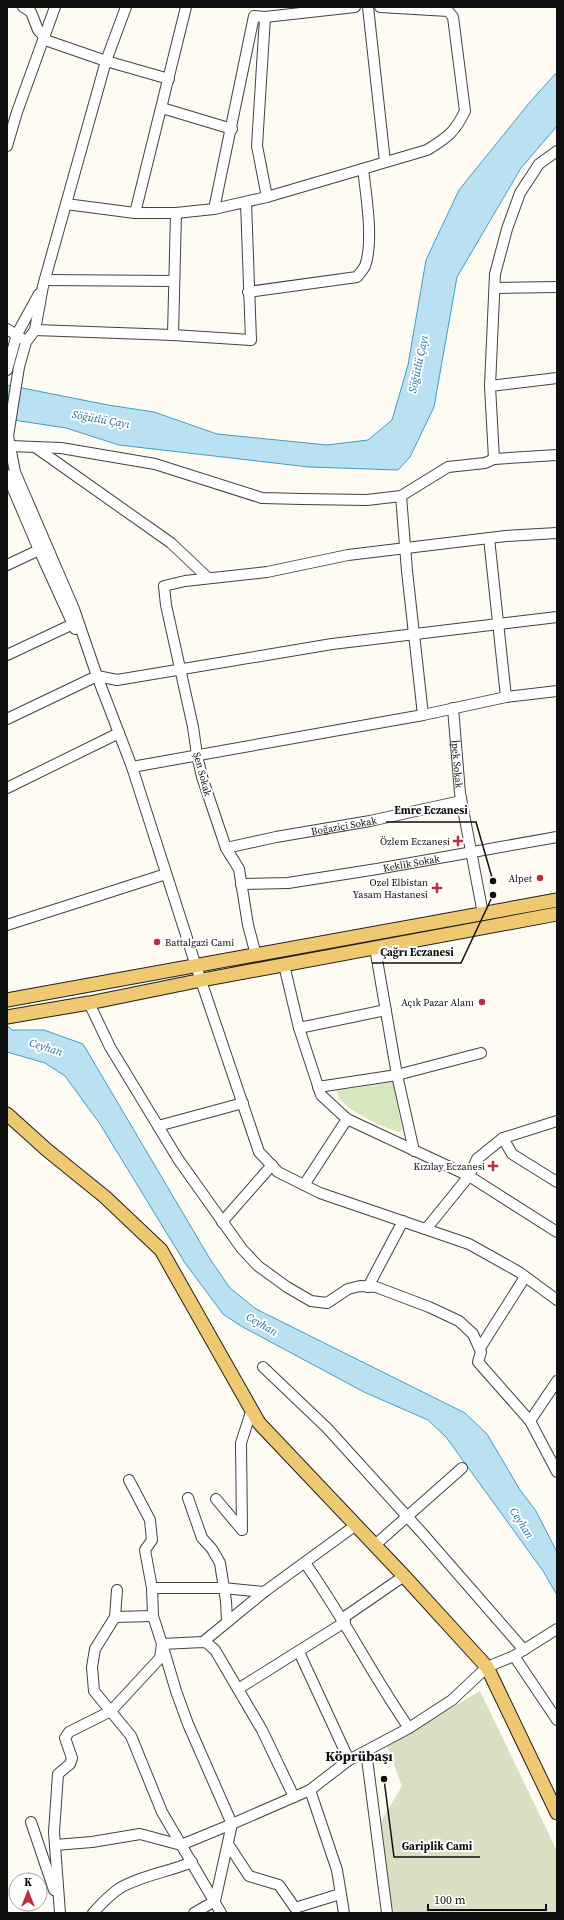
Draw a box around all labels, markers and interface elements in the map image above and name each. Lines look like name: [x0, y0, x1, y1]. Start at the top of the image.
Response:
water label: Söğütlü Çayı: [405, 333, 432, 394]
water label: Söğütlü Çayı: [71, 407, 132, 432]
street label: İpek Sokak: [449, 739, 466, 789]
street label: Şen Sokak: [190, 751, 215, 798]
callout: Emre Eczanesi: [386, 799, 476, 822]
text: Emre Eczanesi: [394, 803, 468, 818]
street label: Boğaziçi Sokak: [310, 814, 378, 838]
place label: Özlem Eczanesi: [380, 835, 450, 848]
marker: Özlem Eczanesi: [453, 836, 463, 846]
street label: Keklik Sokak: [382, 852, 441, 875]
place label: Alpet: [508, 872, 533, 885]
marker: Alpet: [535, 873, 545, 883]
place label: Ozel Elbistan Yasam Hastanesi: [353, 876, 428, 901]
marker: Ozel Elbistan Yasam Hastanesi: [431, 882, 443, 894]
place label: Battalgazi Cami: [165, 936, 234, 949]
marker: Battalgazi Cami: [152, 937, 162, 947]
callout: Çağrı Eczanesi: [372, 940, 461, 963]
text: Çağrı Eczanesi: [380, 945, 454, 960]
place label: Açık Pazar Alanı: [401, 996, 474, 1009]
marker: Açık Pazar Alanı: [477, 997, 487, 1007]
water label: Ceyhan: [27, 1035, 65, 1060]
place label: Kızılay Eczanesi: [414, 1160, 485, 1173]
marker: Kızılay Eczanesi: [488, 1161, 498, 1171]
water label: Ceyhan: [243, 1309, 281, 1340]
water label: Ceyhan: [506, 1505, 538, 1542]
district label: Köprübaşı: [325, 1746, 393, 1766]
callout: Gariplik Cami: [394, 1834, 480, 1857]
text: Gariplik Cami: [402, 1839, 473, 1854]
north arrow: [8, 1872, 48, 1912]
text: K: [24, 1875, 32, 1890]
scale bar: [428, 1886, 546, 1912]
text: 100 m: [434, 1892, 466, 1908]

